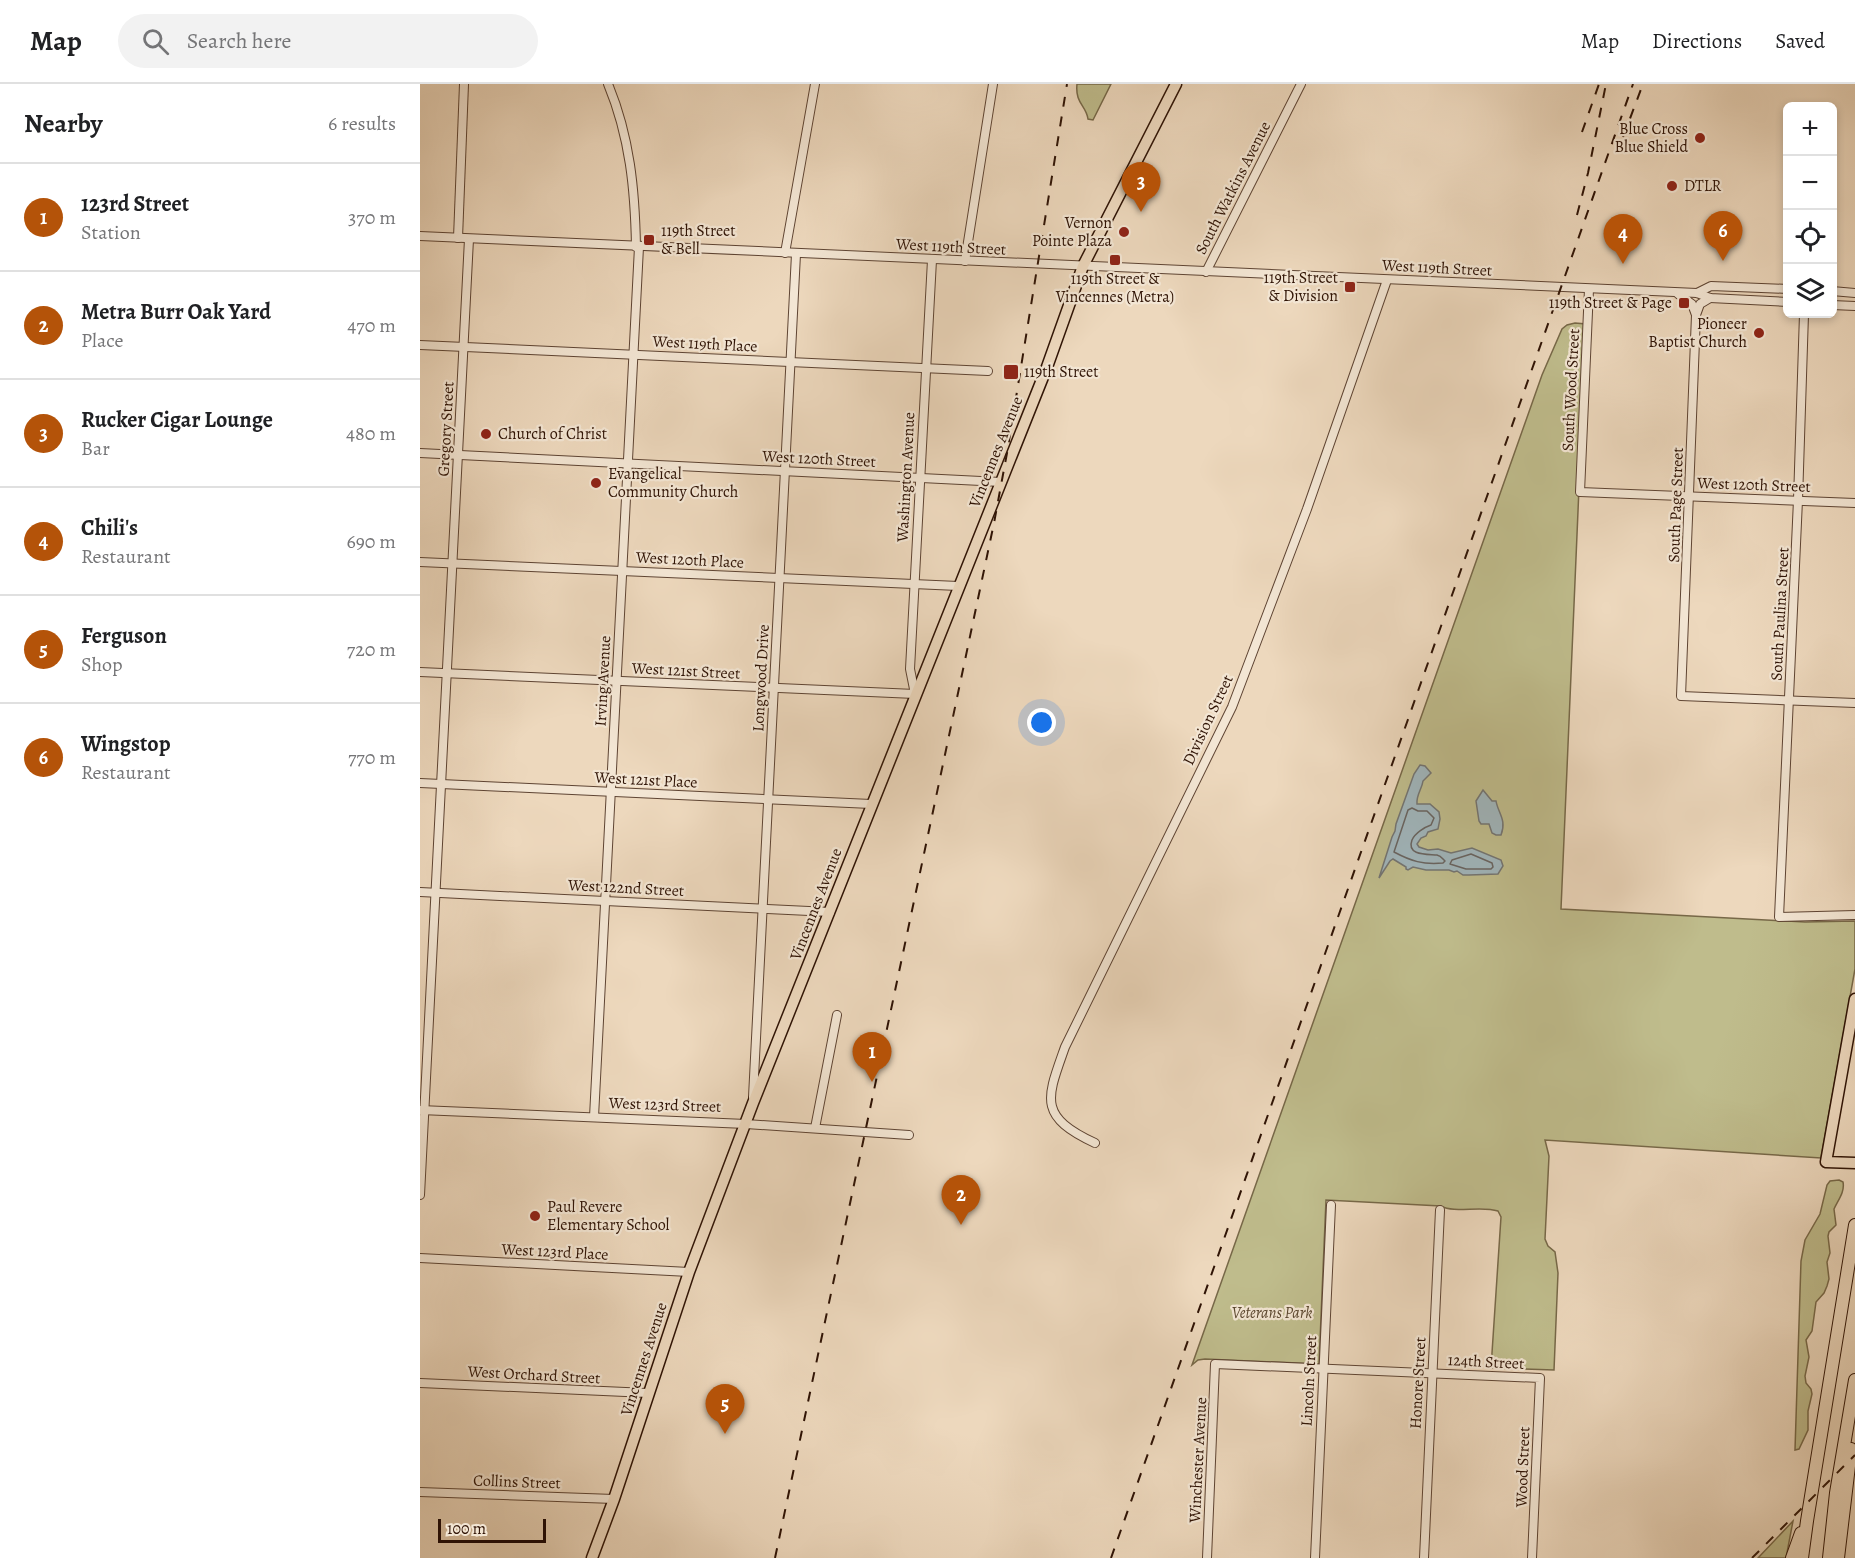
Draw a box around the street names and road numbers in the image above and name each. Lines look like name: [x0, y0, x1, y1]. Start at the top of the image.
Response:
street label: South Watkins Avenue: [1190, 118, 1276, 258]
street label: West 119th Street: [894, 233, 1007, 261]
street label: West 119th Street: [1380, 254, 1493, 282]
street label: South Wood Street: [1557, 328, 1585, 452]
street label: West 119th Place: [651, 330, 758, 358]
street label: Gregory Street: [433, 381, 459, 477]
street label: Vincennes Avenue: [963, 393, 1028, 512]
street label: Washington Avenue: [892, 411, 920, 544]
street label: West 120th Street: [761, 445, 876, 473]
street label: South Page Street: [1663, 447, 1689, 563]
street label: West 120th Street: [1696, 472, 1811, 498]
street label: West 120th Place: [634, 546, 745, 574]
street label: South Paulina Street: [1766, 547, 1794, 681]
street label: Longwood Drive: [747, 624, 775, 732]
street label: Irving Avenue: [590, 635, 616, 727]
street label: West 121st Street: [630, 657, 741, 685]
street label: Division Street: [1177, 671, 1239, 769]
street label: West 121st Place: [593, 766, 698, 794]
street label: Vincennes Avenue: [784, 845, 847, 964]
street label: West 122nd Street: [566, 874, 685, 902]
street label: West 123rd Street: [607, 1092, 722, 1118]
street label: West 123rd Place: [500, 1238, 609, 1266]
street label: Vincennes Avenue: [615, 1299, 673, 1419]
street label: Lincoln Street: [1296, 1335, 1322, 1427]
street label: Honore Street: [1405, 1336, 1431, 1430]
street label: 124th Street: [1447, 1349, 1525, 1375]
street label: West Orchard Street: [466, 1360, 601, 1389]
street label: Winchester Avenue: [1184, 1397, 1212, 1524]
street label: Wood Street: [1511, 1426, 1535, 1509]
street label: Collins Street: [473, 1469, 561, 1495]

